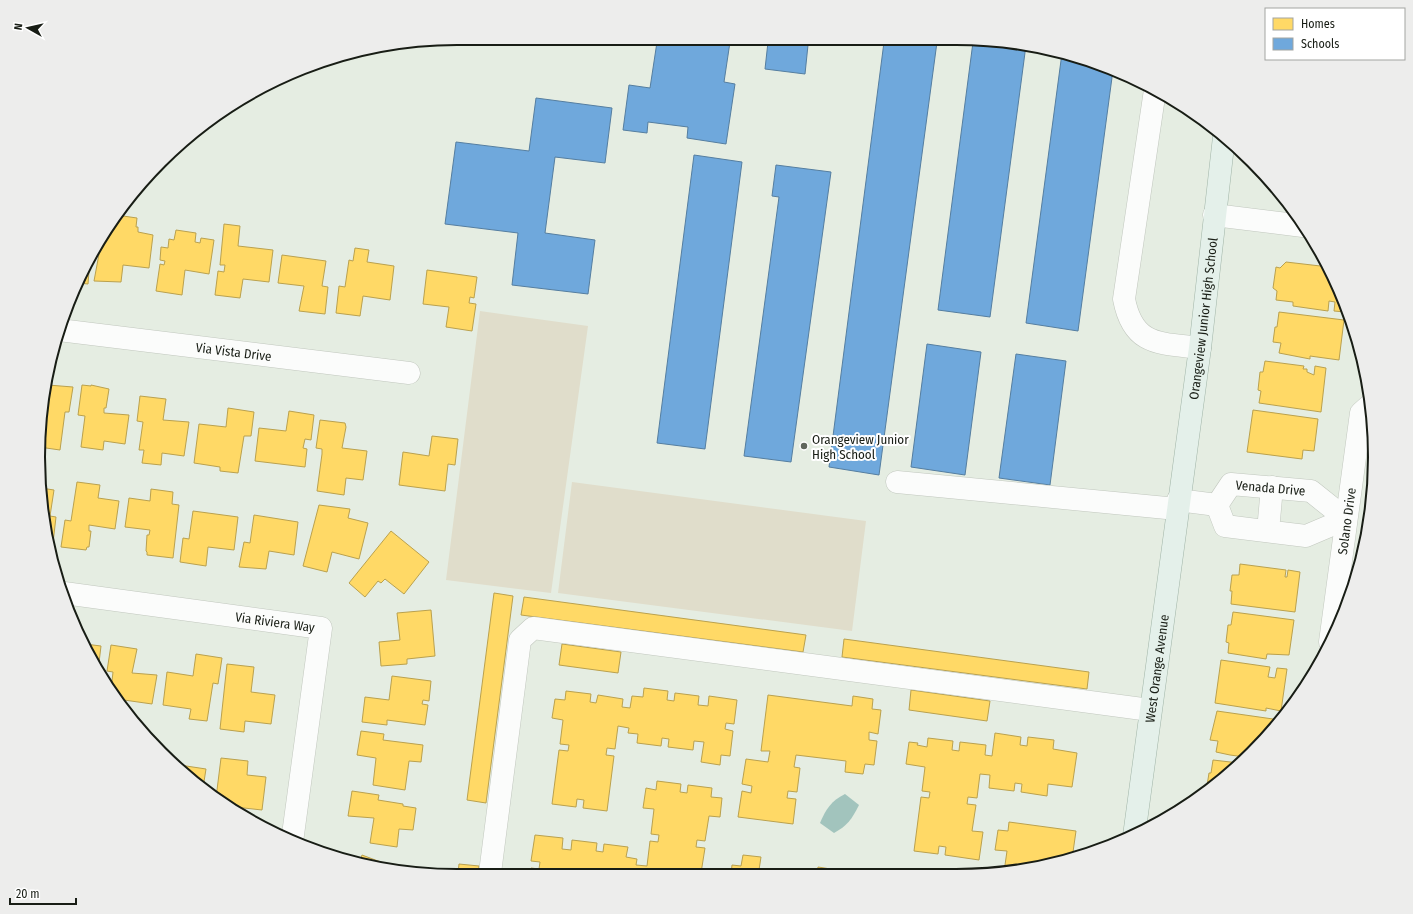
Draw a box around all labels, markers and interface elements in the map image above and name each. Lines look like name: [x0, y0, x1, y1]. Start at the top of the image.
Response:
north arrow: [8, 8, 48, 48]
legend: [1265, 8, 1405, 60]
text: Homes: [1301, 17, 1335, 31]
text: N: [12, 23, 25, 31]
text: Schools: [1301, 37, 1339, 51]
street label: Orangeview Junior High School: [1186, 236, 1221, 401]
street label: Via Vista Drive: [195, 340, 272, 364]
place label: Orangeview Junior High School: [812, 432, 909, 462]
marker: Orangeview Junior High School: [799, 441, 809, 451]
street label: Venada Drive: [1235, 477, 1306, 498]
street label: Solano Drive: [1335, 487, 1359, 556]
street label: Via Riviera Way: [234, 609, 316, 635]
street label: West Orange Avenue: [1142, 614, 1172, 724]
scale bar: [10, 880, 76, 906]
text: 20 m: [16, 887, 40, 901]

